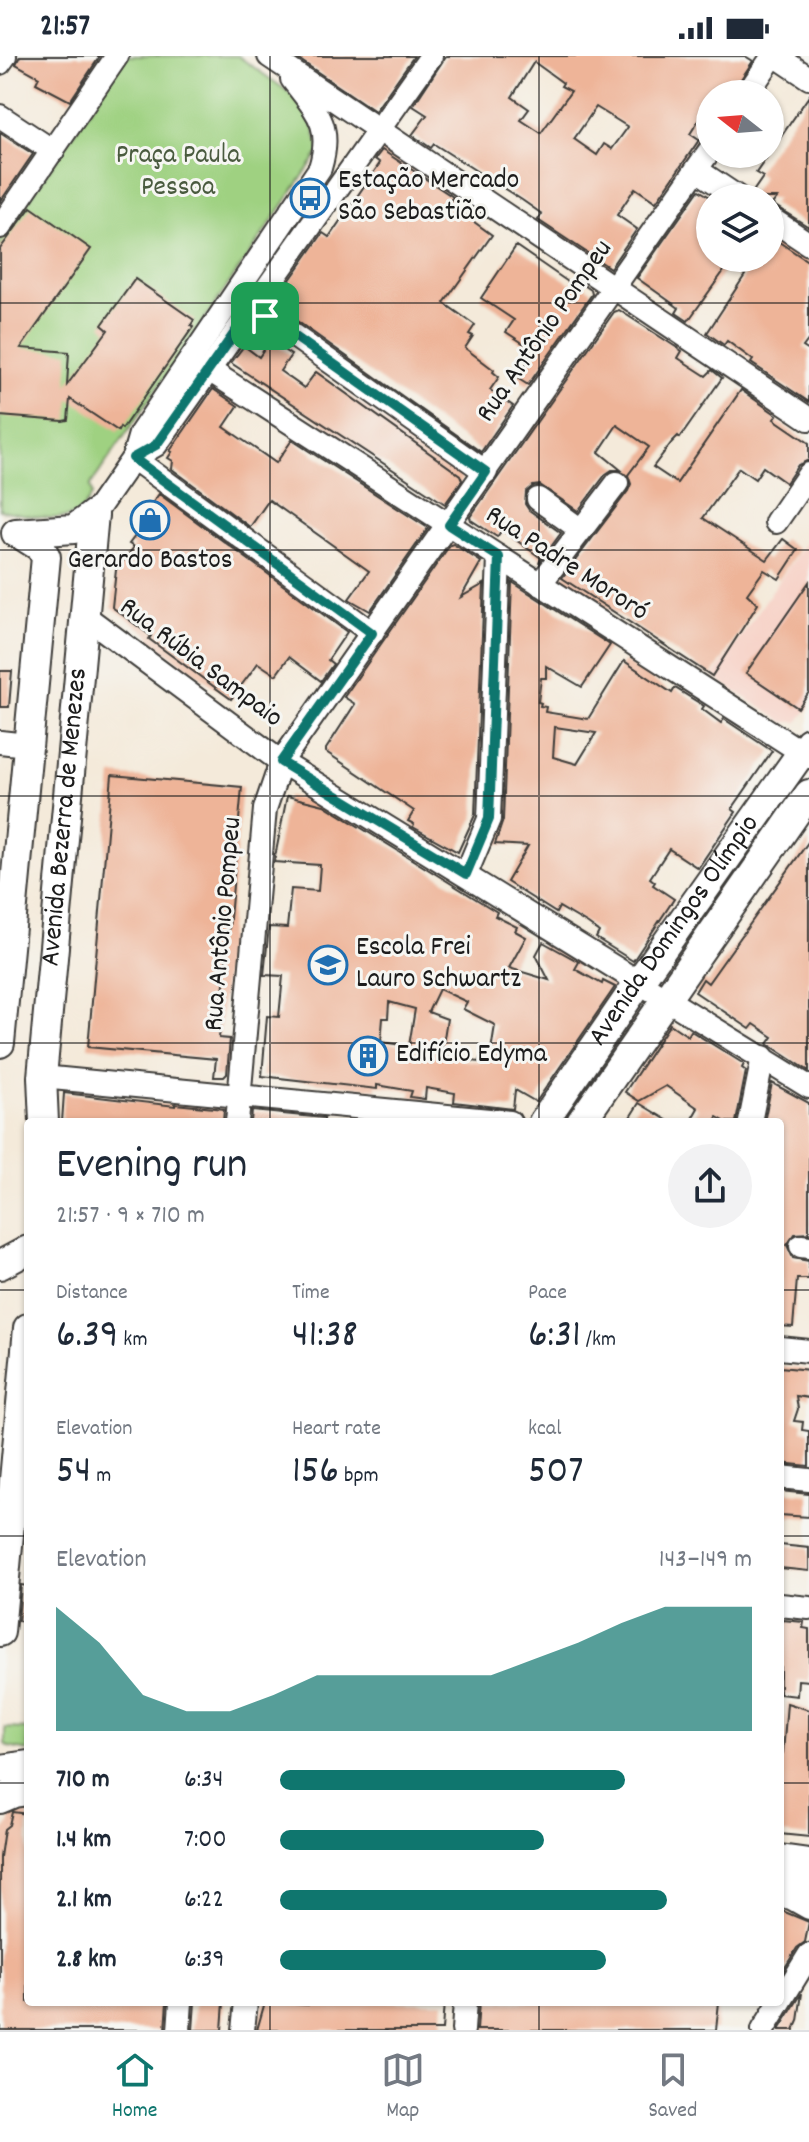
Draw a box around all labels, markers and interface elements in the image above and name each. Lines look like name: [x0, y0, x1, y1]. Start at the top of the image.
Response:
text: 21:57: [40, 7, 90, 50]
north arrow: [696, 80, 784, 168]
map controls: [696, 80, 784, 272]
park label: Praça Paula Pessoa: [116, 137, 241, 209]
place label: Estação Mercado São Sebastião: [338, 162, 519, 234]
bus stop icon: Estação Mercado São Sebastião: [289, 177, 331, 219]
button: layers: [696, 184, 784, 272]
street label: Rua Antônio Pompeu: [468, 233, 624, 431]
pin: [231, 282, 299, 350]
icon: arrive: [243, 294, 287, 338]
street label: Rua Padre Mororó: [476, 497, 656, 633]
shop icon: Gerardo Bastos: [129, 499, 171, 541]
place label: Gerardo Bastos: [67, 542, 233, 582]
street label: Rua Rúbia Sampaio: [110, 589, 290, 739]
street label: Avenida Bezerra de Menezes: [32, 666, 100, 968]
street label: Avenida Domingos Olímpio: [580, 807, 771, 1055]
street label: Rua Antônio Pompeu: [196, 815, 254, 1033]
place label: Escola Frei Lauro Schwartz: [356, 929, 521, 1001]
school or university icon: Escola Frei Lauro Schwartz: [307, 944, 349, 986]
building icon: Edifício Edyma: [347, 1035, 389, 1077]
place label: Edifício Edyma: [396, 1036, 548, 1076]
text: Evening run: [56, 1136, 247, 1199]
button: share: [668, 1144, 752, 1228]
text: 21:57 · 9 × 710 m: [56, 1198, 205, 1235]
text: Distance: [56, 1278, 128, 1309]
text: Time: [292, 1278, 330, 1309]
text: Pace: [528, 1278, 567, 1309]
text: 6.39: [56, 1309, 118, 1366]
text: 41:38: [292, 1309, 358, 1366]
text: 6:31: [528, 1309, 581, 1366]
text: km: [118, 1325, 148, 1356]
text: /km: [581, 1325, 616, 1356]
text: Elevation: [56, 1414, 133, 1445]
text: Heart rate: [292, 1414, 381, 1445]
text: kcal: [528, 1414, 561, 1445]
text: 54: [56, 1445, 91, 1502]
text: 156: [292, 1445, 339, 1502]
text: 507: [528, 1445, 584, 1502]
text: m: [91, 1461, 111, 1492]
text: bpm: [339, 1461, 379, 1492]
text: Elevation: [56, 1542, 146, 1579]
text: 143–149 m: [659, 1542, 752, 1579]
text: 710 m: [56, 1762, 110, 1799]
text: 6:34: [184, 1762, 223, 1799]
text: 1.4 km: [56, 1822, 111, 1859]
text: 7:00: [184, 1822, 227, 1859]
text: 2.1 km: [56, 1882, 112, 1919]
text: 6:22: [184, 1882, 224, 1919]
text: 2.8 km: [56, 1942, 117, 1979]
text: 6:39: [184, 1942, 225, 1979]
tab: Home: [112, 2048, 158, 2127]
tab: Map: [381, 2048, 425, 2127]
tab: Saved: [648, 2048, 697, 2127]

